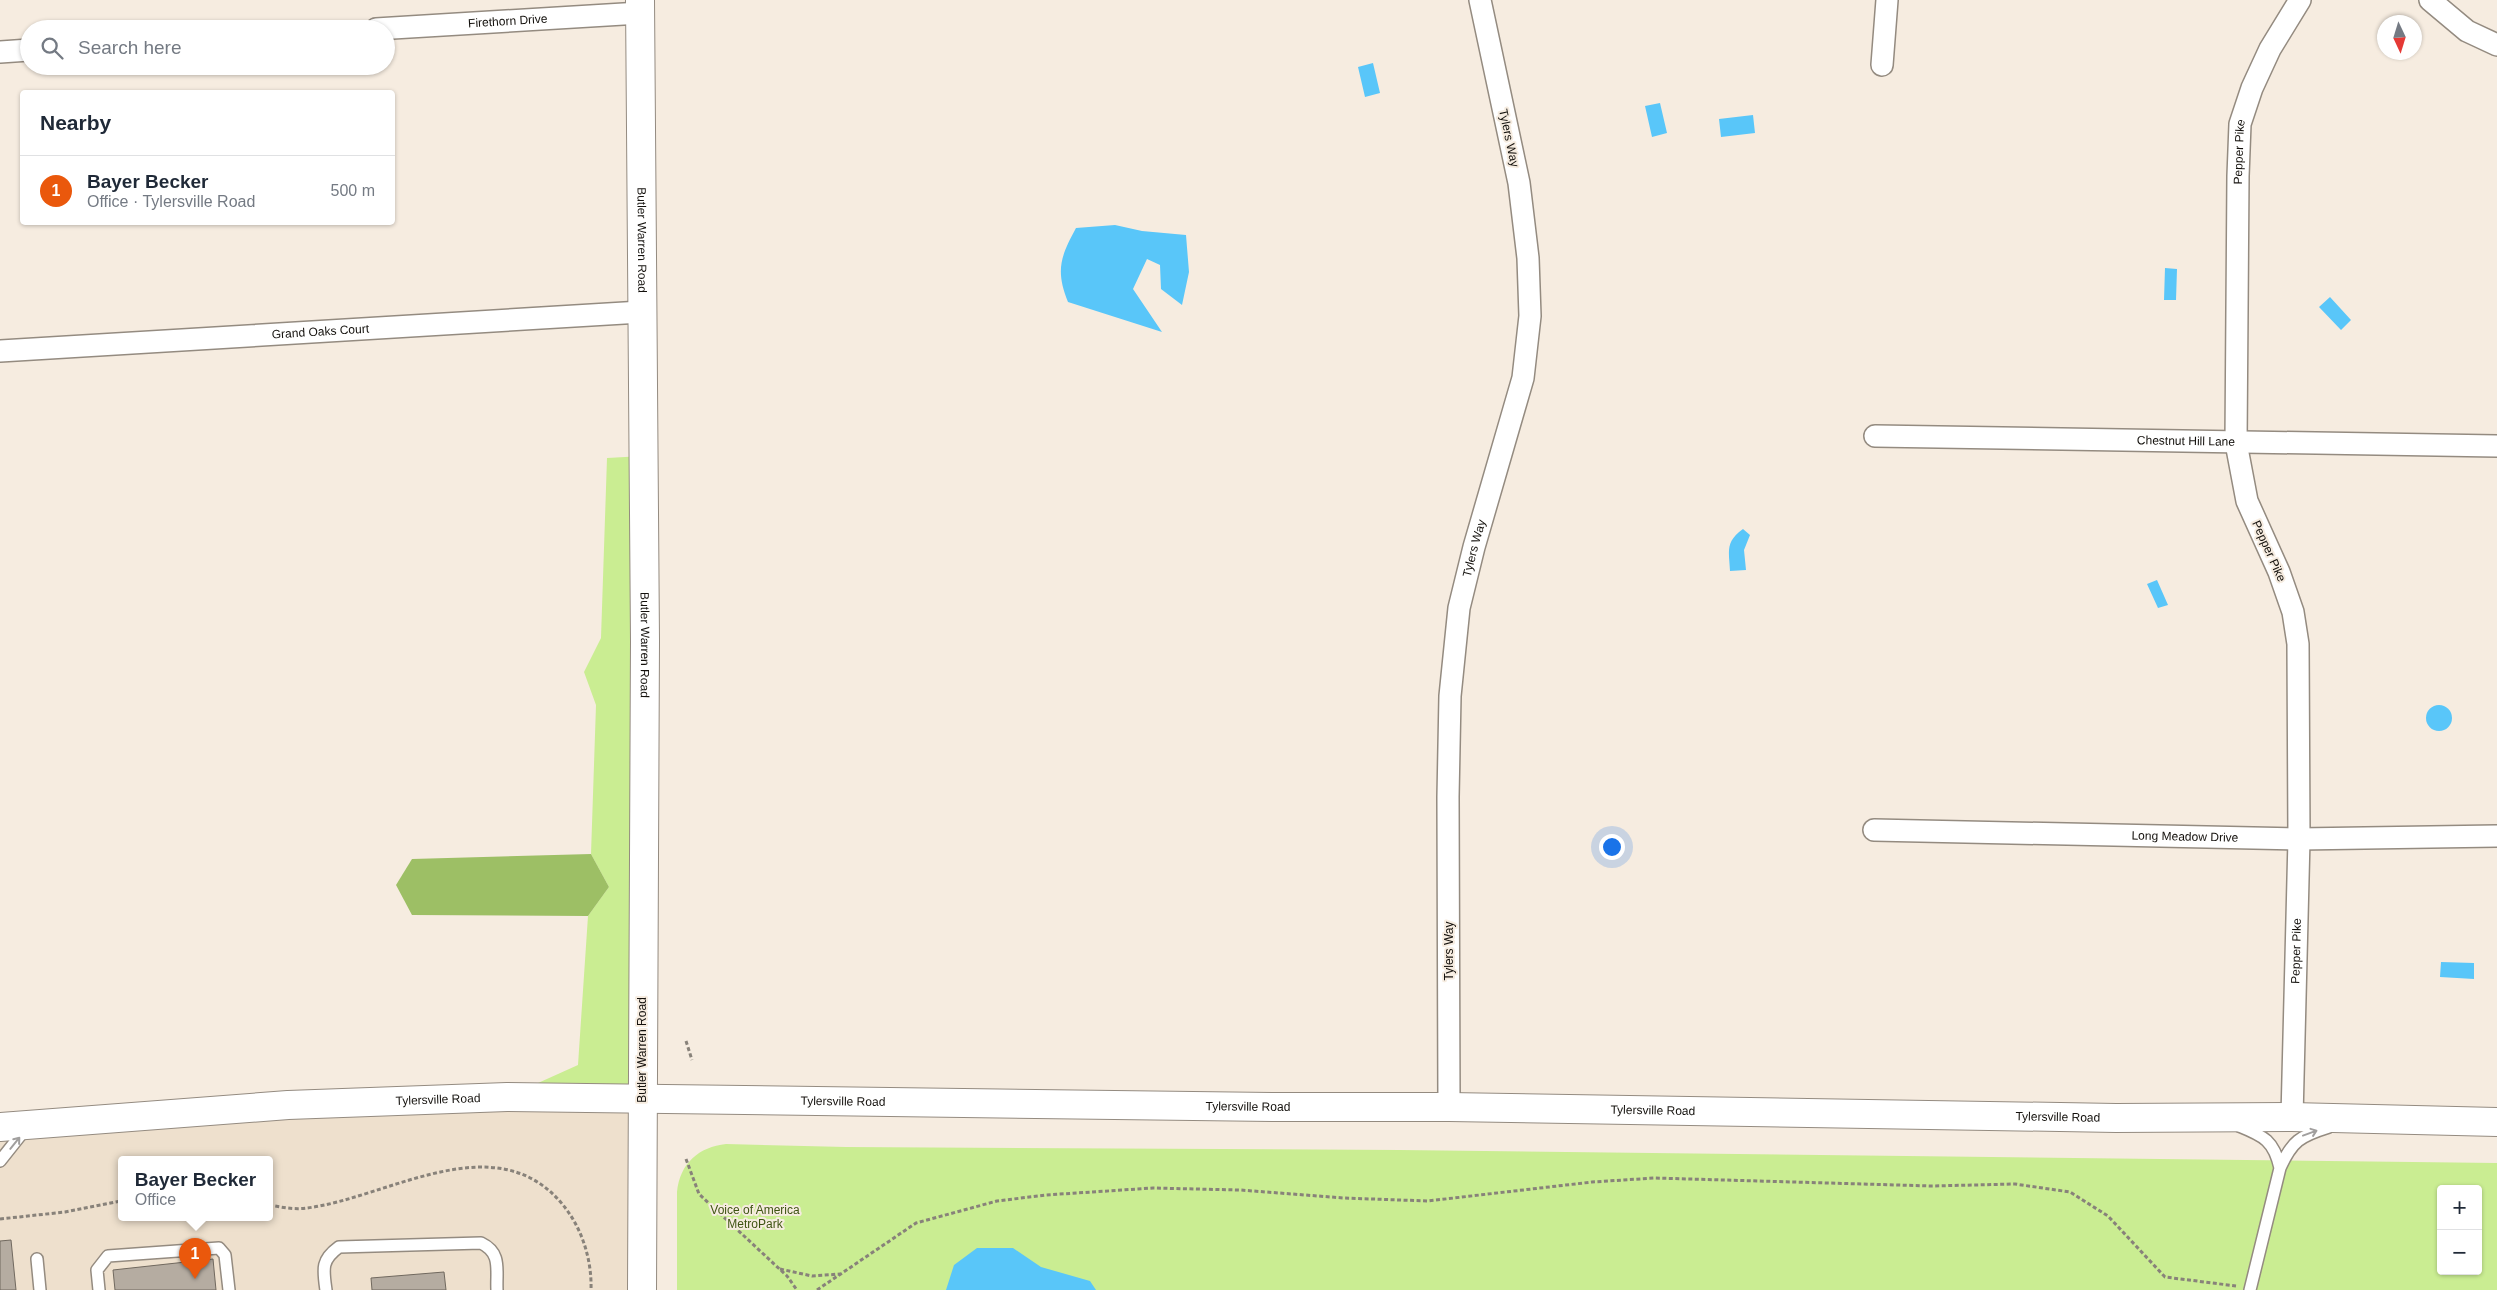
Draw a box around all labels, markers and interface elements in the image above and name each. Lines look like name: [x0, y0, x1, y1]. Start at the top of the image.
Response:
street label: Firethorn Drive: [468, 12, 548, 30]
north arrow: [2377, 15, 2422, 60]
search box: [20, 20, 395, 75]
icon: search: [38, 34, 66, 62]
text: Search here: [78, 37, 182, 58]
street label: Tylers Way: [1496, 108, 1522, 168]
text: Nearby: [40, 111, 111, 134]
street label: Pepper Pike: [2231, 117, 2248, 185]
text: Bayer Becker: [87, 171, 208, 192]
text: 1: [52, 182, 60, 199]
text: 500 m: [331, 182, 375, 199]
street label: Butler Warren Road: [634, 187, 649, 293]
text: Office · Tylersville Road: [87, 193, 255, 210]
street label: Grand Oaks Court: [271, 322, 370, 341]
street label: Chestnut Hill Lane: [2137, 433, 2235, 449]
street label: Tylers Way: [1460, 518, 1489, 579]
street label: Pepper Pike: [2249, 518, 2289, 584]
street label: Butler Warren Road: [638, 592, 652, 698]
street label: Long Meadow Drive: [2131, 828, 2239, 845]
your location: [1599, 834, 1625, 860]
street label: Pepper Pike: [2288, 918, 2304, 984]
street label: Tylers Way: [1442, 922, 1456, 980]
street label: Butler Warren Road: [635, 997, 649, 1103]
street label: Tylersville Road: [395, 1091, 481, 1108]
street label: Tylersville Road: [800, 1094, 885, 1109]
street label: Tylersville Road: [1205, 1099, 1290, 1114]
street label: Tylersville Road: [1610, 1103, 1695, 1118]
street label: Tylersville Road: [2015, 1109, 2100, 1125]
one-way arrow: [2302, 1128, 2317, 1137]
one-way arrow: [9, 1137, 20, 1150]
popup: [118, 1156, 273, 1221]
text: Bayer Becker: [135, 1169, 256, 1190]
map controls: [2437, 1185, 2482, 1275]
button: +: [2437, 1185, 2482, 1230]
text: Office: [135, 1191, 176, 1208]
park label: Voice of America MetroPark: [710, 1203, 800, 1231]
button: −: [2437, 1230, 2482, 1275]
pin: 1: [179, 1238, 211, 1279]

